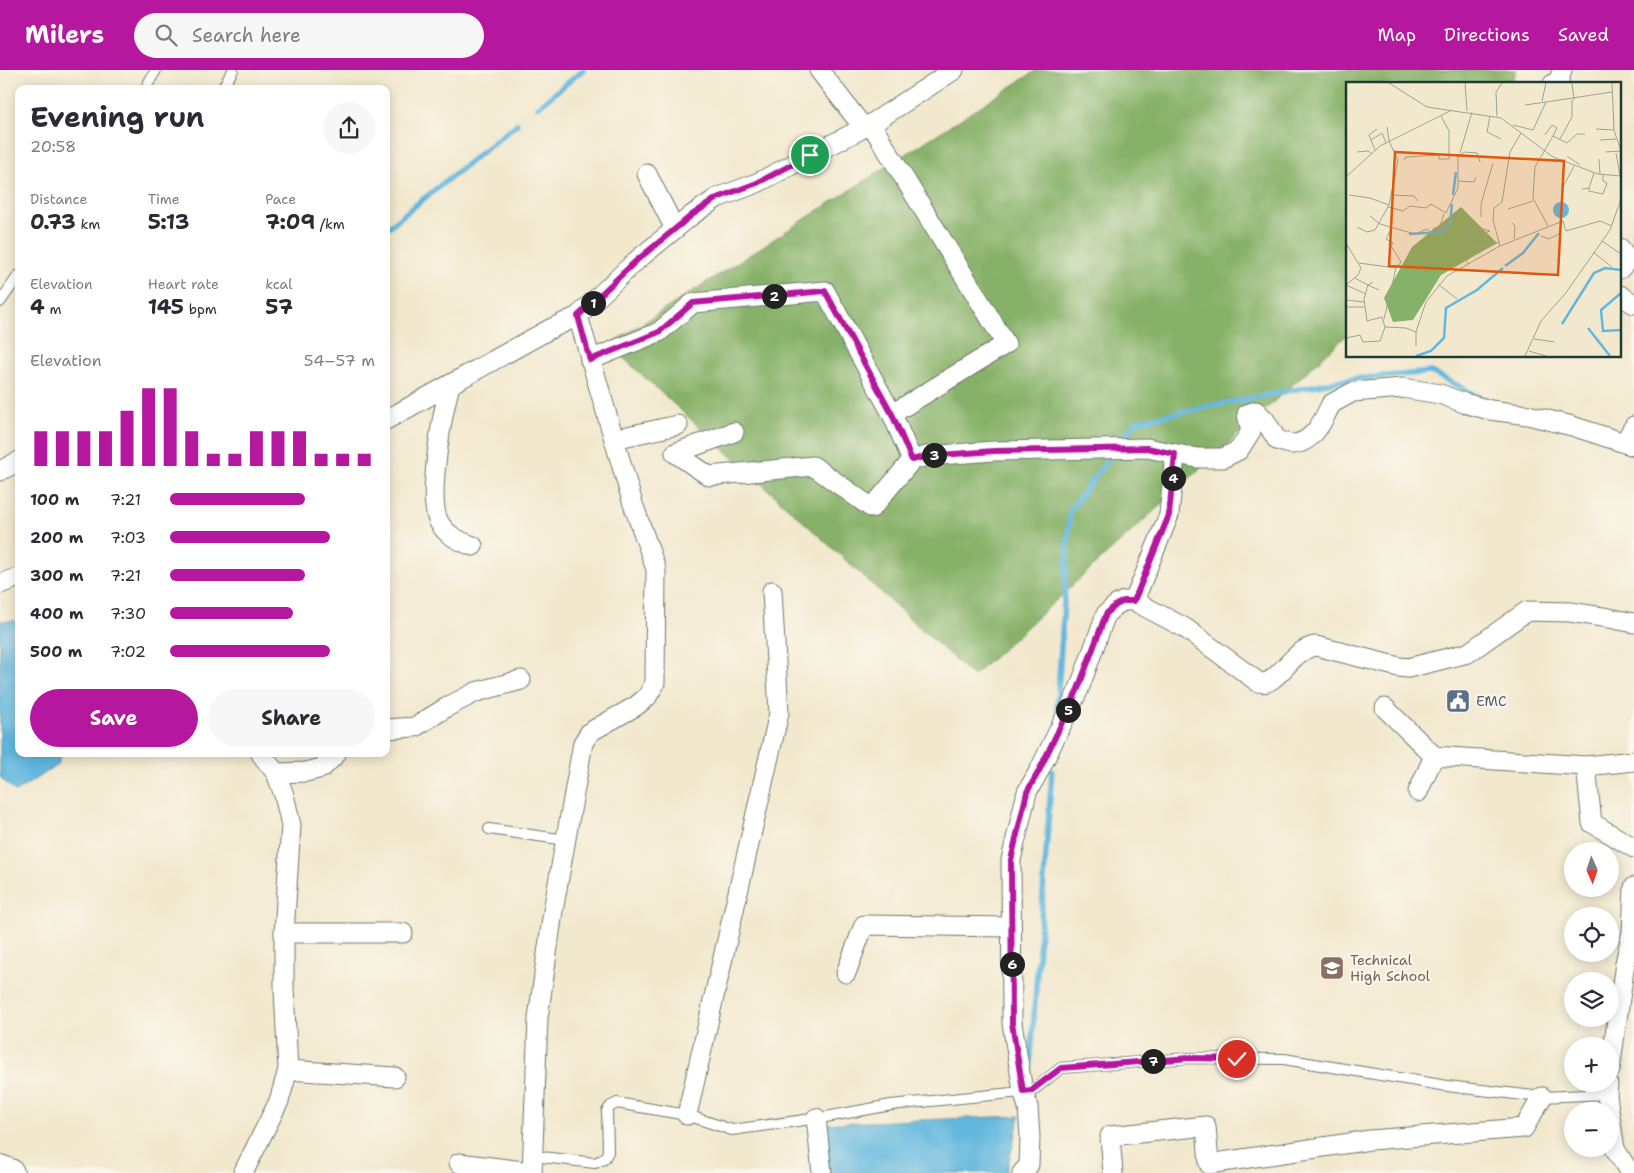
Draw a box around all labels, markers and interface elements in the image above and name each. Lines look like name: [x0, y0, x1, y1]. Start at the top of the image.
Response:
search box: [134, 13, 484, 58]
text: Milers: [25, 19, 104, 51]
icon: search: [152, 21, 180, 49]
text: Search here: [192, 23, 301, 48]
text: Map: [1378, 23, 1416, 47]
text: Directions: [1444, 23, 1530, 47]
text: Saved: [1558, 23, 1609, 47]
inset map: [1346, 82, 1622, 358]
text: Evening run: [30, 98, 205, 136]
button: share: [323, 102, 375, 154]
pin: [789, 134, 831, 176]
text: 20:58: [30, 136, 76, 157]
icon: arrive: [796, 141, 824, 169]
text: Distance: [30, 190, 87, 208]
text: Time: [148, 190, 180, 208]
text: Pace: [265, 190, 296, 208]
text: 0.73: [30, 208, 76, 236]
text: 5:13: [148, 208, 190, 236]
text: 7:09: [265, 208, 315, 236]
text: km: [76, 215, 100, 233]
text: /km: [315, 215, 345, 233]
text: Elevation: [30, 275, 93, 293]
text: Heart rate: [148, 275, 219, 293]
text: kcal: [265, 275, 293, 293]
pin: 2: [762, 284, 786, 308]
text: 2: [770, 287, 779, 305]
pin: 1: [580, 290, 606, 316]
text: 4: [30, 293, 45, 321]
text: 145: [148, 293, 184, 321]
text: 57: [265, 293, 293, 321]
text: 1: [590, 294, 597, 312]
text: m: [45, 300, 62, 318]
text: bpm: [184, 300, 217, 318]
text: Elevation: [30, 350, 102, 371]
text: 54–57 m: [304, 350, 375, 371]
pin: 3: [922, 442, 946, 468]
text: 3: [930, 446, 939, 464]
pin: 4: [1160, 466, 1186, 490]
text: 4: [1169, 469, 1178, 487]
text: 100 m: [30, 489, 79, 510]
text: 7:21: [110, 489, 141, 510]
text: 200 m: [30, 527, 83, 548]
text: 7:03: [110, 527, 146, 548]
text: 300 m: [30, 565, 84, 586]
text: 7:21: [110, 565, 141, 586]
text: 400 m: [30, 603, 84, 624]
text: 7:30: [110, 603, 146, 624]
text: 500 m: [30, 641, 82, 662]
text: 7:02: [110, 641, 146, 662]
public building icon: EMC: [1445, 688, 1471, 714]
button: Save: [30, 689, 198, 747]
button: Share: [208, 689, 375, 747]
place label: EMC: [1476, 692, 1507, 710]
pin: 5: [1056, 698, 1080, 722]
text: 5: [1064, 701, 1073, 719]
north arrow: [1564, 842, 1619, 898]
map controls: [1564, 842, 1619, 1157]
button: locate: [1564, 907, 1619, 962]
place label: Technical High School: [1350, 951, 1431, 985]
pin: 6: [1000, 952, 1024, 976]
text: 6: [1008, 955, 1017, 973]
school or university icon: Technical High School: [1319, 955, 1345, 981]
button: layers: [1564, 972, 1619, 1027]
button: +: [1564, 1037, 1619, 1092]
pin: [1216, 1038, 1258, 1080]
icon: check: [1223, 1045, 1251, 1073]
pin: 7: [1140, 1048, 1166, 1074]
text: 7: [1149, 1052, 1158, 1070]
button: −: [1564, 1102, 1619, 1157]

